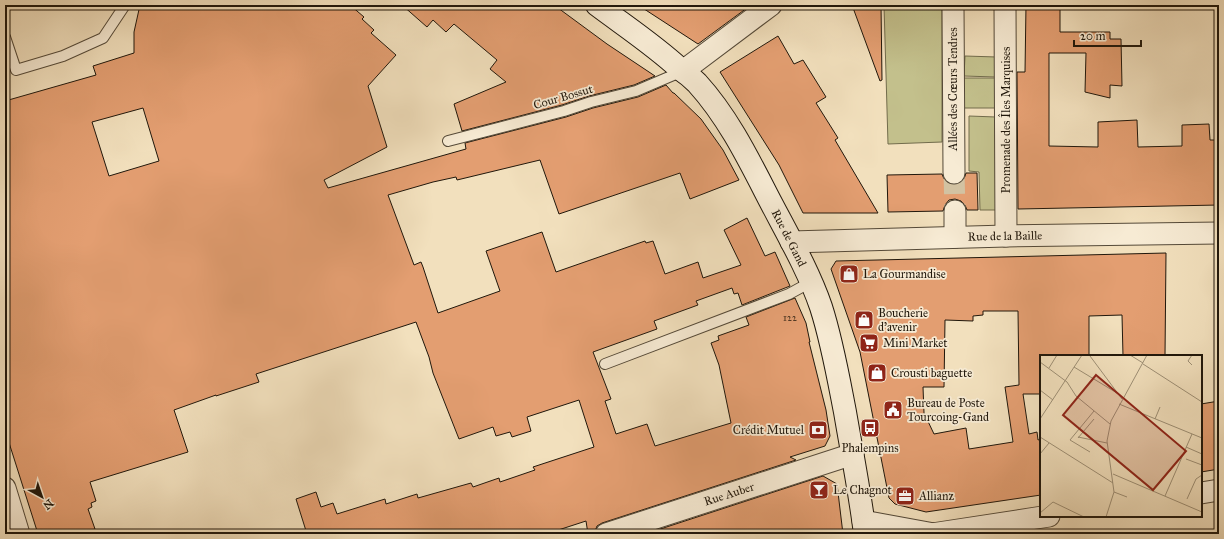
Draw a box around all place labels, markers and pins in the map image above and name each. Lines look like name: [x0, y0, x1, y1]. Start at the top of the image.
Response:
shop icon: La Gourmandise: [838, 263, 860, 285]
place label: La Gourmandise: [863, 267, 946, 281]
place label: Boucherie d'avenir: [878, 306, 928, 334]
shop icon: Boucherie d'avenir: [853, 309, 875, 331]
supermarket icon: Mini Market: [858, 332, 880, 354]
place label: Mini Market: [883, 336, 948, 350]
shop icon: Crousti baguette: [866, 362, 888, 384]
place label: Crousti baguette: [891, 366, 972, 381]
place label: Bureau de Poste Tourcoing-Gand: [907, 396, 989, 425]
public building icon: Bureau de Poste Tourcoing-Gand: [882, 399, 904, 421]
bus stop icon: Phalempins: [859, 417, 881, 439]
bank icon: Crédit Mutuel: [807, 419, 829, 441]
place label: Crédit Mutuel: [733, 423, 805, 437]
place label: Phalempins: [841, 441, 899, 455]
bar icon: Le Chagnot: [808, 479, 830, 501]
place label: Le Chagnot: [833, 483, 893, 498]
office icon: Allianz: [894, 485, 916, 507]
place label: Allianz: [918, 489, 954, 503]

